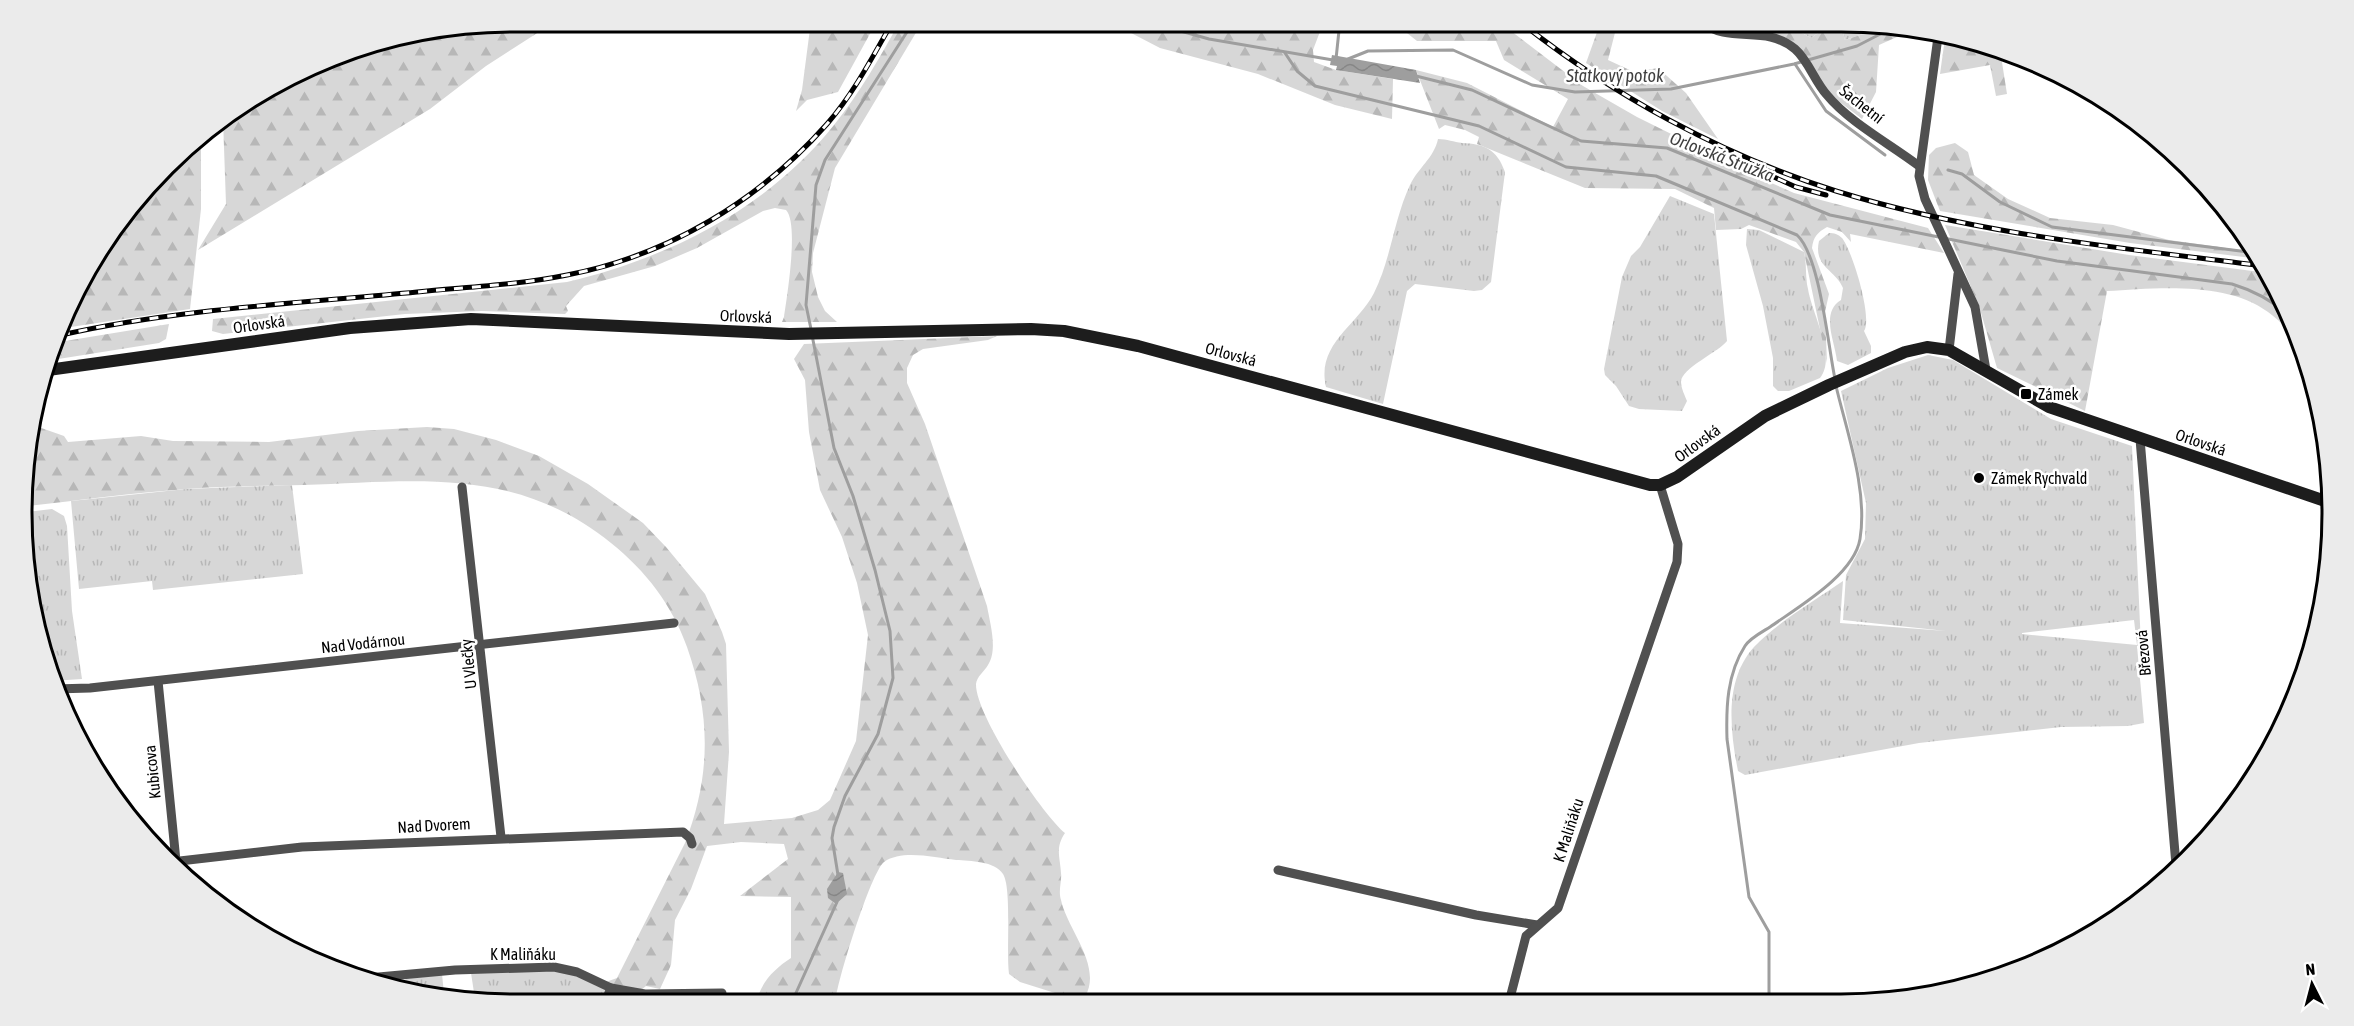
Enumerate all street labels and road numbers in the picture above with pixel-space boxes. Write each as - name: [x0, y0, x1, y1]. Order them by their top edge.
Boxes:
- street label: Šachetní: [1836, 81, 1888, 127]
- street label: Orlovská: [720, 306, 772, 326]
- street label: Orlovská: [232, 311, 286, 337]
- street label: Orlovská: [1203, 339, 1259, 369]
- street label: Orlovská: [1671, 420, 1723, 466]
- street label: Orlovská: [2173, 425, 2229, 459]
- street label: Březová: [2132, 629, 2154, 677]
- street label: Nad Vodárnou: [320, 630, 406, 656]
- street label: U Vlečky: [456, 638, 481, 690]
- street label: Kubicova: [140, 744, 164, 800]
- street label: K Maliňáku: [1549, 796, 1587, 864]
- street label: Nad Dvorem: [397, 814, 471, 836]
- street label: K Maliňáku: [490, 945, 556, 963]

